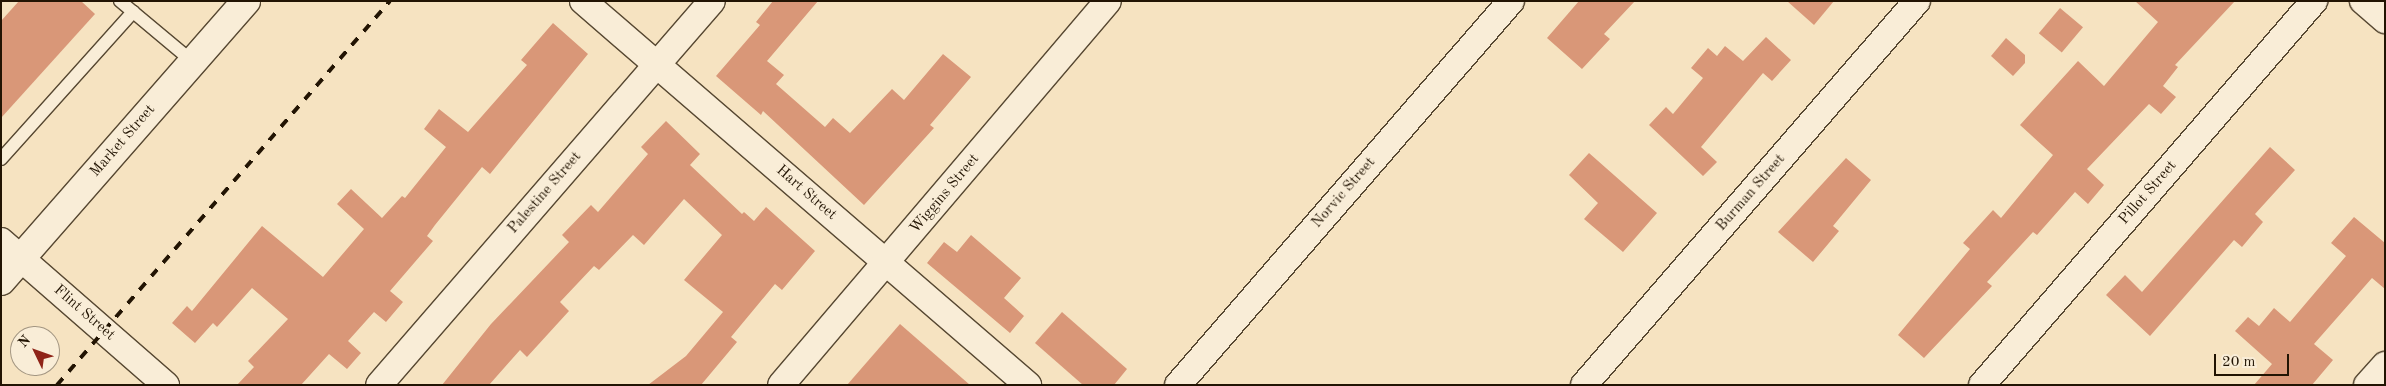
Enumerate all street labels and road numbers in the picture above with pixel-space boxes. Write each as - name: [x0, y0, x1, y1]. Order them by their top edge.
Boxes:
- street label: Market Street: [87, 101, 159, 181]
- street label: Palestine Street: [505, 148, 585, 238]
- street label: Wiggins Street: [907, 151, 983, 237]
- street label: Burman Street: [1713, 151, 1789, 235]
- street label: Norvic Street: [1308, 154, 1380, 232]
- street label: Pillot Street: [2115, 157, 2181, 229]
- street label: Hart Street: [772, 162, 840, 224]
- street label: Flint Street: [50, 281, 118, 345]

